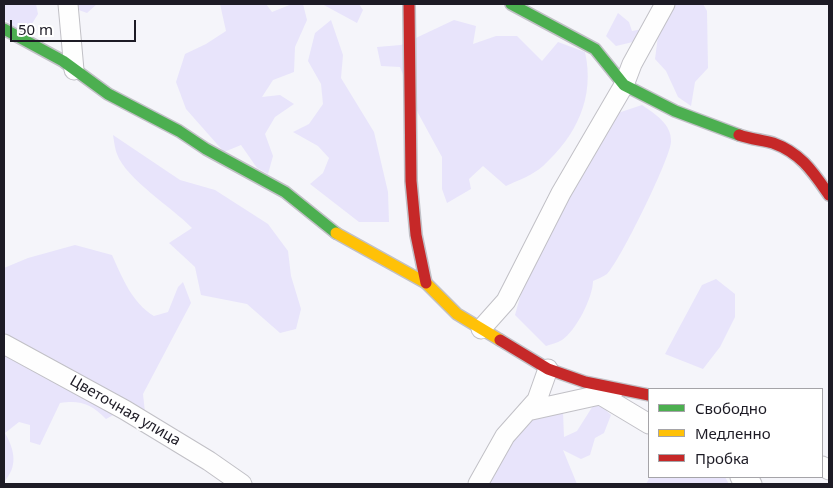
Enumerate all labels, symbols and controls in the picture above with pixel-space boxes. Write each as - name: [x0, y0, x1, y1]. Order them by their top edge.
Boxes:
- scale bar: [12, 10, 139, 42]
- text: 50 m: [18, 19, 53, 39]
- street label: Цветочная улица: [66, 372, 184, 450]
- legend: [648, 388, 823, 478]
- text: Свободно: [695, 398, 767, 418]
- text: Медленно: [695, 423, 771, 443]
- text: Пробка: [695, 448, 749, 468]

